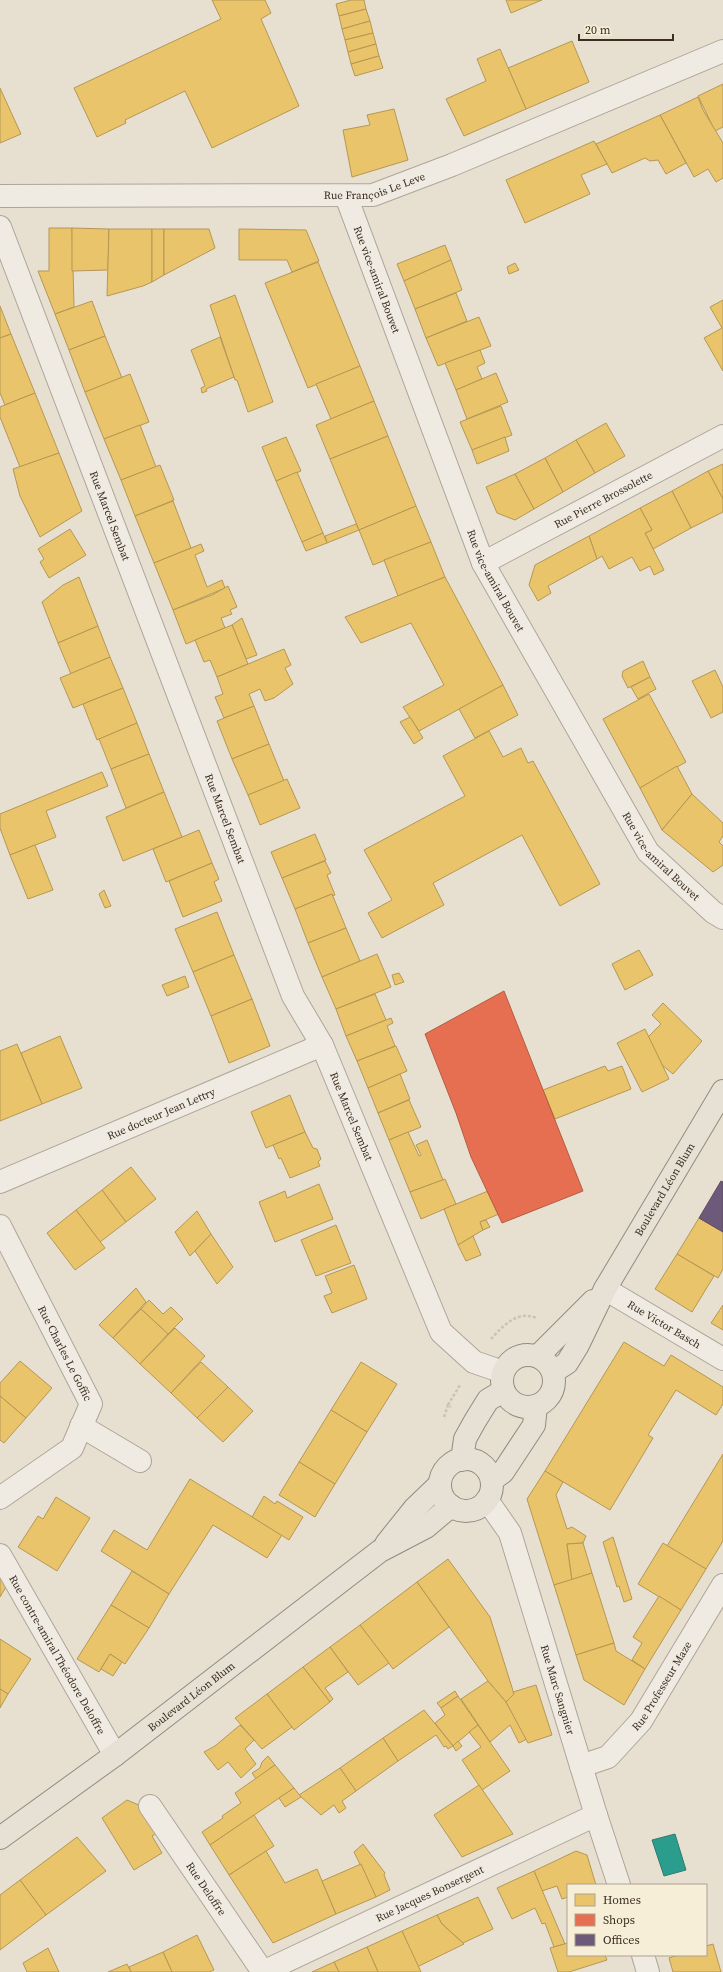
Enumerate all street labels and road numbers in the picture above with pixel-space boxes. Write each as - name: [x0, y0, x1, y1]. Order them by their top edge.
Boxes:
- street label: Rue François Le Leve: [324, 168, 428, 203]
- street label: Rue vice-amiral Bouvet: [350, 224, 404, 335]
- street label: Rue Pierre Brossolette: [551, 467, 655, 532]
- street label: Rue Marcel Sembat: [86, 469, 134, 563]
- street label: Rue vice-amiral Bouvet: [464, 527, 528, 635]
- street label: Rue Marcel Sembat: [201, 772, 249, 866]
- street label: Rue vice-amiral Bouvet: [619, 809, 703, 904]
- street label: Rue Marcel Sembat: [326, 1070, 377, 1163]
- street label: Rue docteur Jean Lettry: [105, 1084, 218, 1143]
- street label: Boulevard Léon Blum: [631, 1140, 698, 1239]
- street label: Rue Victor Basch: [625, 1297, 704, 1352]
- street label: Rue Charles Le Goffic: [34, 1303, 96, 1404]
- street label: Rue contre-amiral Théodore Deloffre: [6, 1572, 109, 1737]
- street label: Rue Professeur Maze: [628, 1638, 695, 1734]
- street label: Rue Marc Sangnier: [537, 1643, 579, 1737]
- street label: Boulevard Léon Blum: [145, 1658, 238, 1735]
- street label: Rue Deloffre: [183, 1859, 230, 1919]
- street label: Rue Jacques Bonsergent: [373, 1861, 486, 1925]

